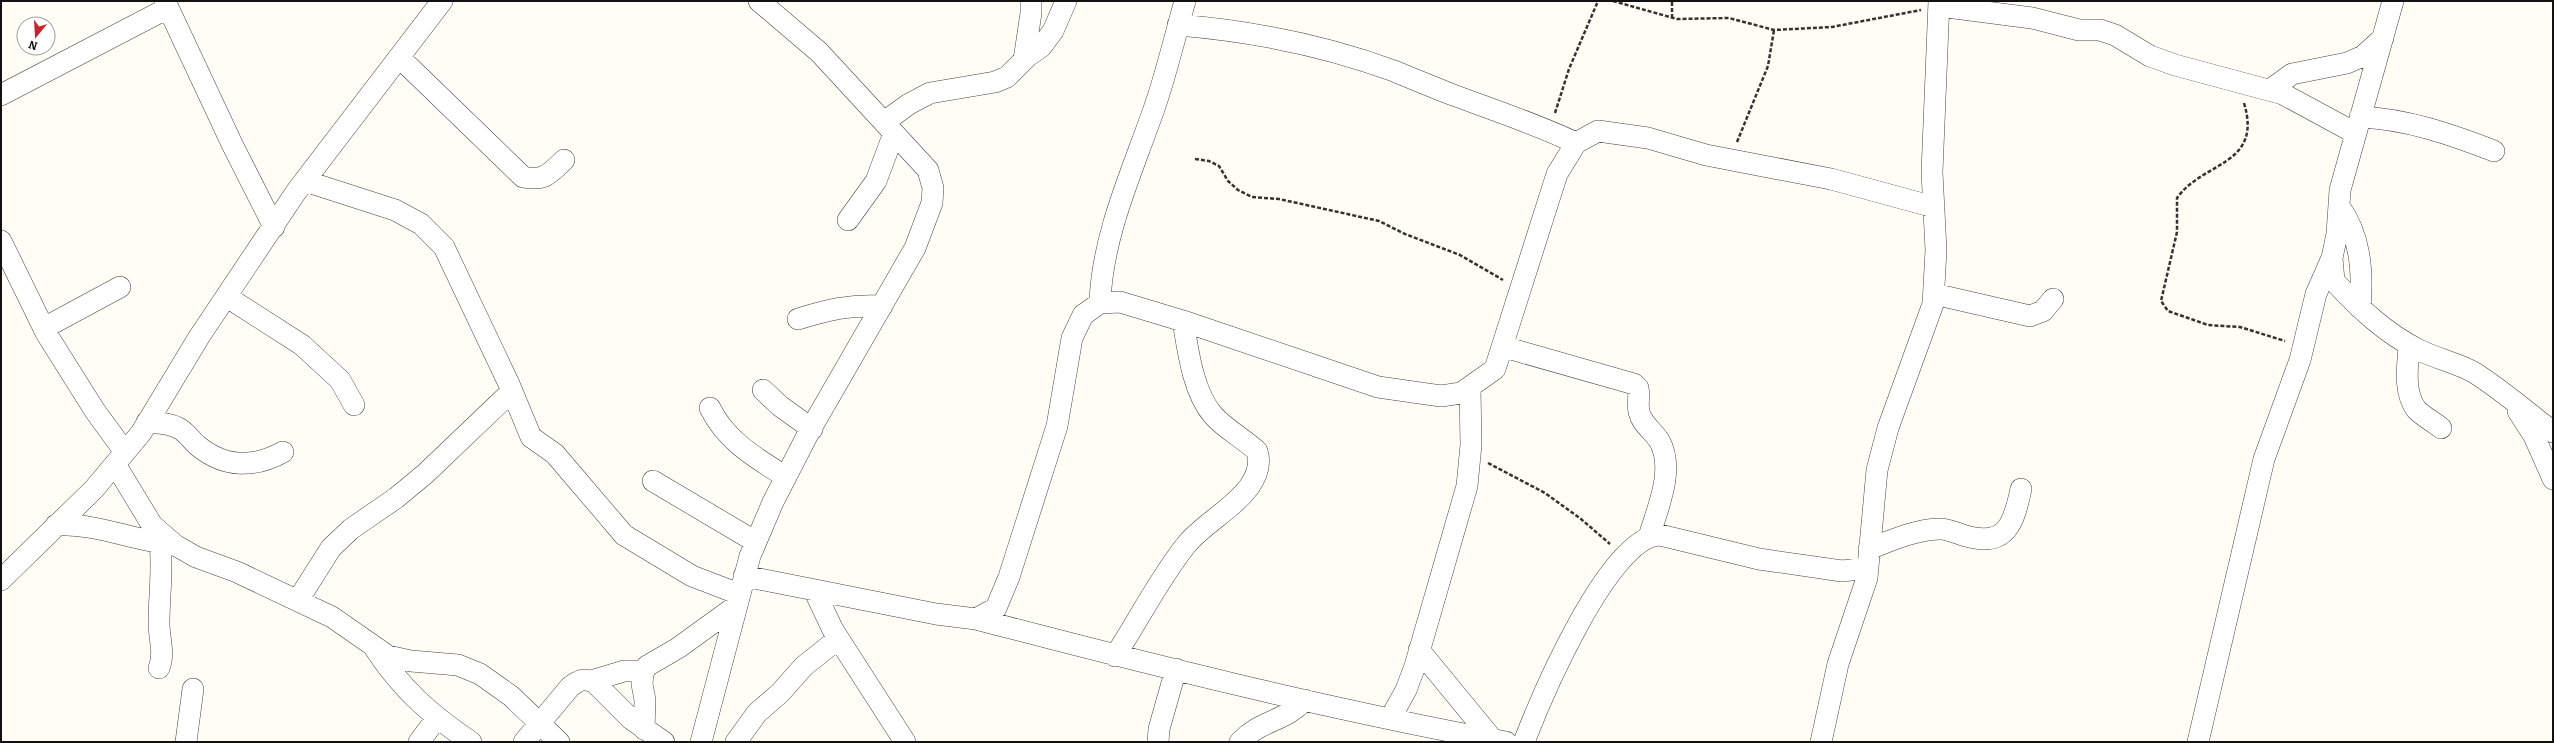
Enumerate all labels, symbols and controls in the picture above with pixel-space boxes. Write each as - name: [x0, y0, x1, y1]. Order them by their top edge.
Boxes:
- north arrow: [16, 16, 56, 56]
- text: N: [27, 37, 39, 53]

